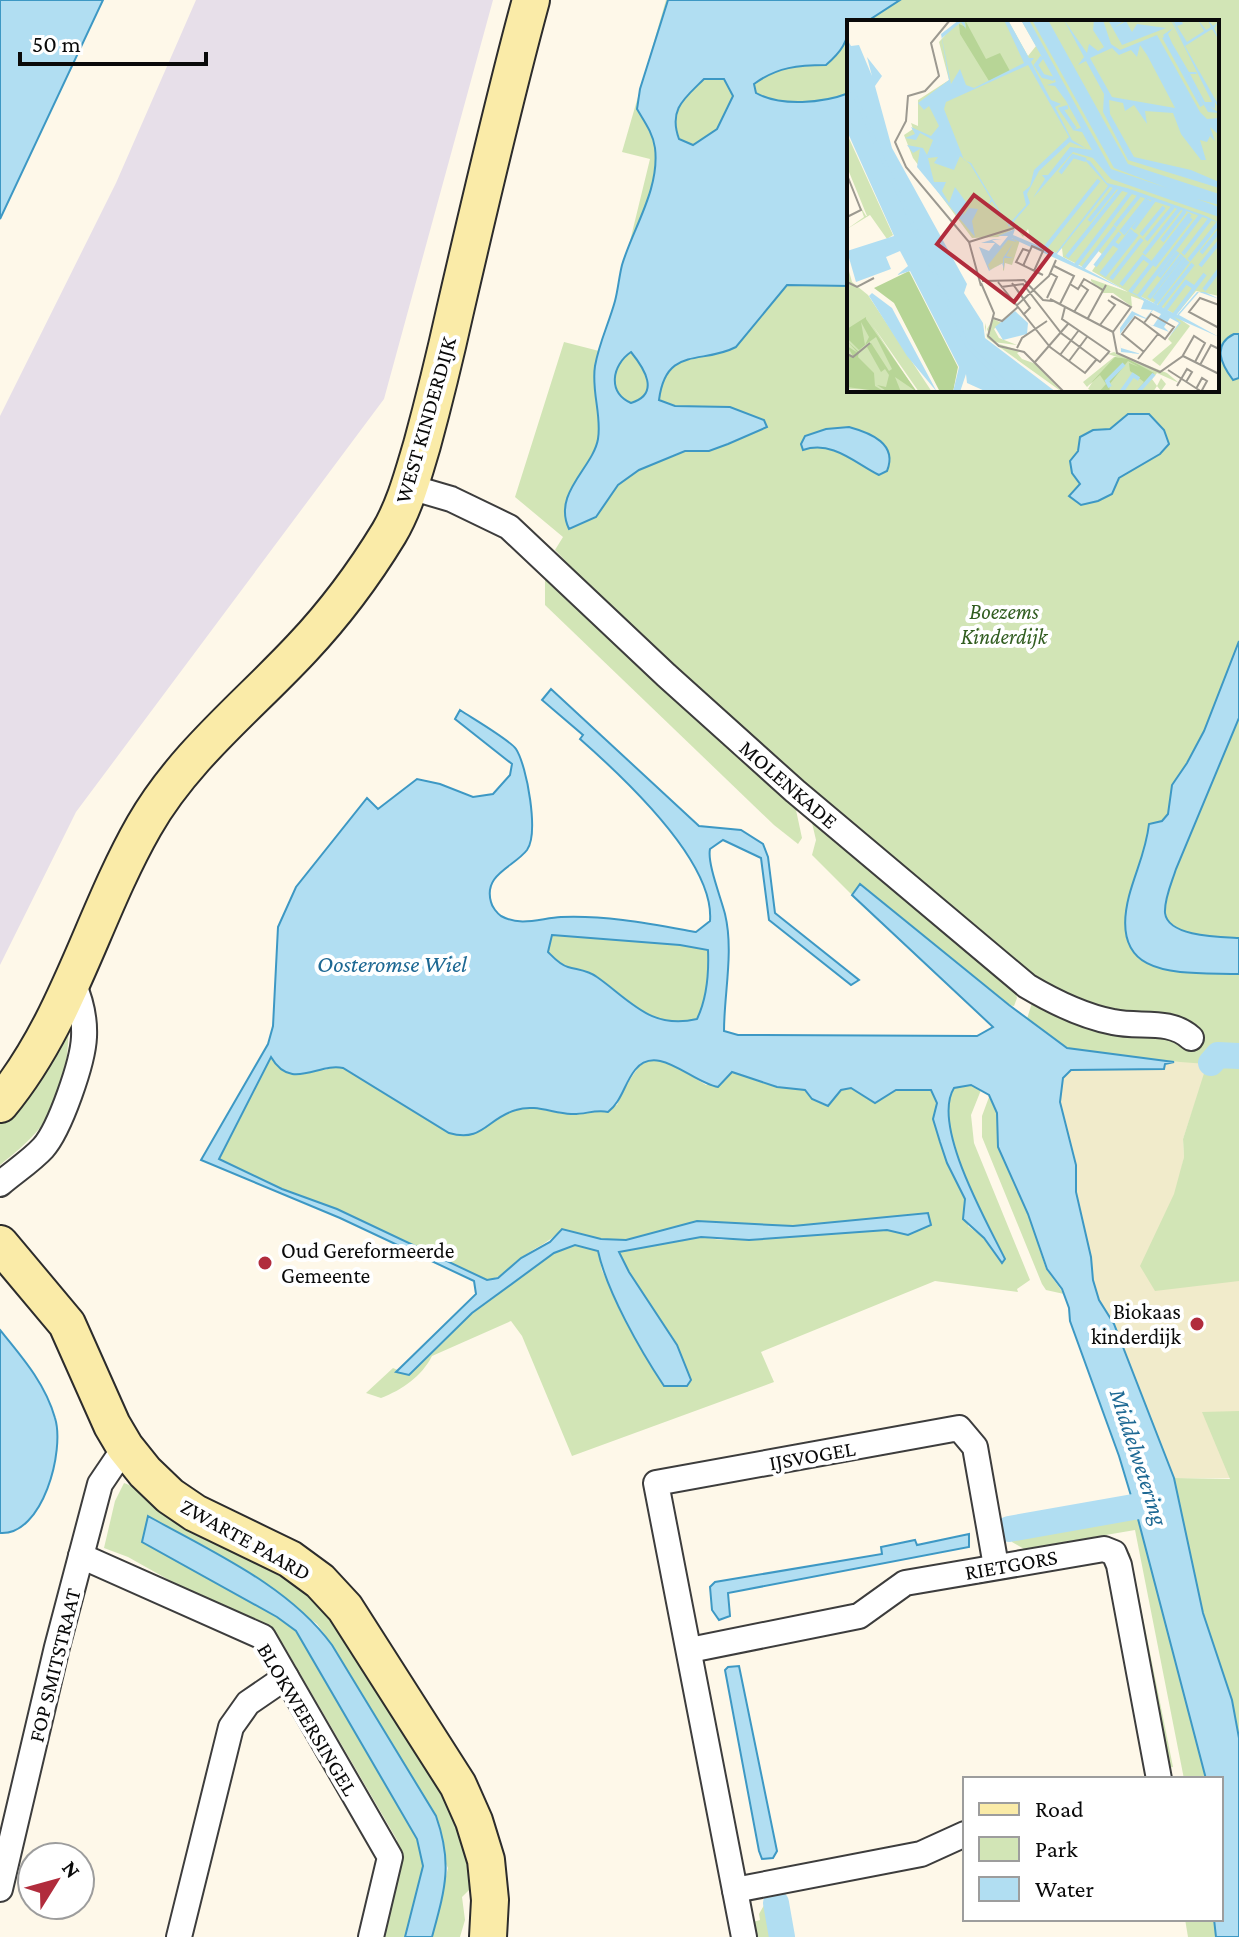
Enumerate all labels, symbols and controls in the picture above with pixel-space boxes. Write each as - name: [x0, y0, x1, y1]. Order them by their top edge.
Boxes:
- scale bar: [20, 16, 206, 66]
- inset map: [847, 20, 1219, 392]
- text: 50 m: [32, 30, 81, 57]
- street label: WEST KINDERDIJK: [390, 334, 461, 506]
- park label: Boezems Kinderdijk: [961, 599, 1049, 650]
- street label: MOLENKADE: [735, 735, 843, 834]
- water label: Oosteromse Wiel: [317, 950, 468, 977]
- place label: Oud Gereformeerde Gemeente: [281, 1238, 454, 1288]
- marker: Oud Gereformeerde Gemeente: [256, 1254, 274, 1272]
- place label: Biokaas kinderdijk: [1091, 1299, 1181, 1349]
- marker: Biokaas kinderdijk: [1188, 1315, 1206, 1333]
- water label: Middelwetering: [1104, 1384, 1175, 1530]
- street label: IJSVOGEL: [767, 1436, 857, 1475]
- street label: ZWARTE PAARD: [176, 1493, 315, 1586]
- street label: RIETGORS: [963, 1544, 1059, 1585]
- street label: FOP SMITSTRAAT: [23, 1586, 86, 1745]
- street label: BLOKWEERSINGEL: [252, 1638, 363, 1800]
- legend: [963, 1777, 1223, 1921]
- text: Road: [1035, 1795, 1084, 1822]
- text: Park: [1035, 1835, 1078, 1862]
- north arrow: [16, 1841, 96, 1921]
- text: N: [57, 1856, 86, 1883]
- text: Water: [1035, 1875, 1094, 1902]

